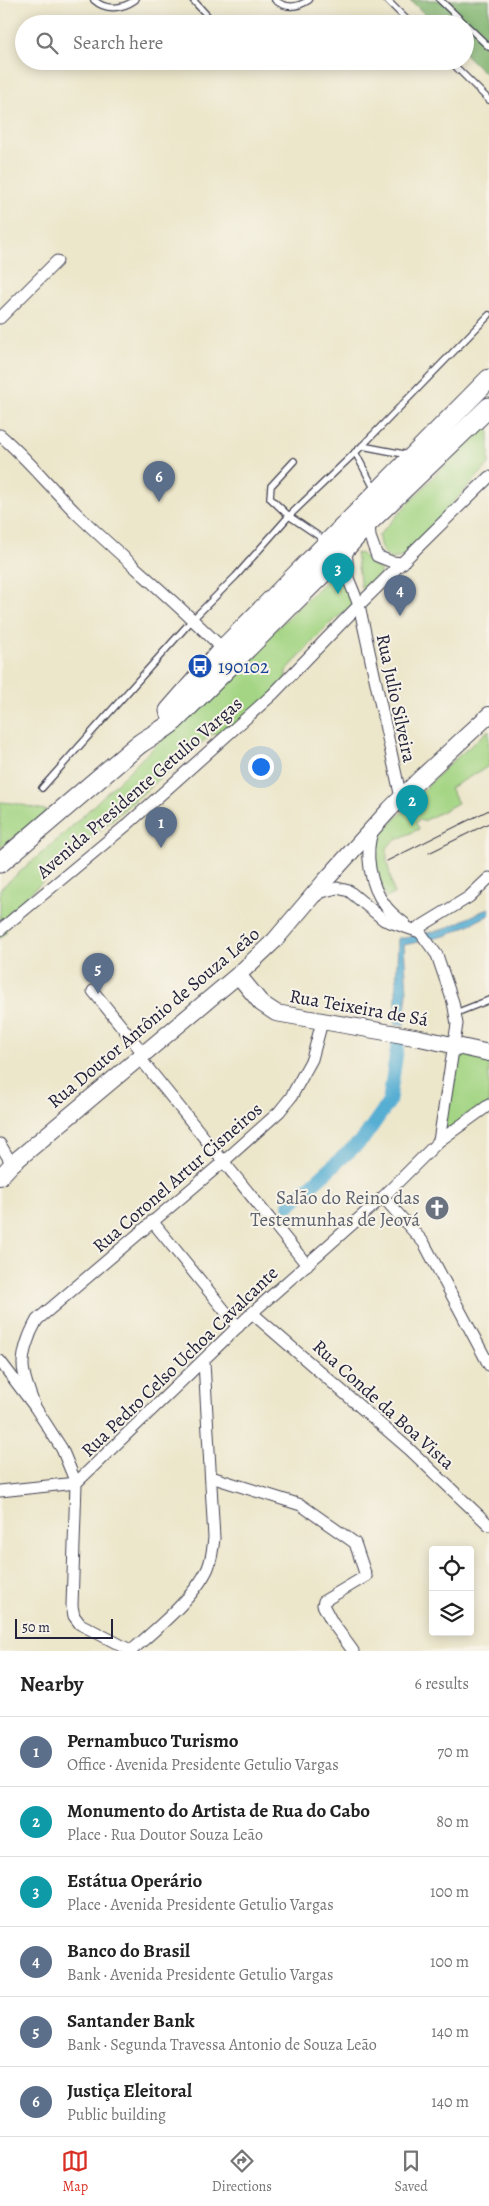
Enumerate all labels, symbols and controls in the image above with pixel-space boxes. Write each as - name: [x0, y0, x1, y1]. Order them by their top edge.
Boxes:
- search box: [15, 15, 474, 70]
- icon: search: [33, 29, 61, 57]
- text: Search here: [73, 30, 163, 56]
- pin: 6: [143, 461, 175, 502]
- pin: 3: [322, 553, 354, 594]
- pin: 4: [384, 575, 416, 616]
- street label: Rua Julio Silveira: [370, 631, 422, 765]
- bus stop icon: 190102: [187, 653, 213, 679]
- place label: 190102: [218, 654, 269, 680]
- street label: Avenida Presidente Getulio Vargas: [30, 691, 248, 885]
- your location: [248, 754, 274, 780]
- pin: 2: [396, 785, 428, 826]
- pin: 1: [145, 807, 177, 848]
- street label: Rua Doutor Antônio de Souza Leão: [42, 921, 265, 1114]
- pin: 5: [82, 953, 114, 994]
- street label: Rua Teixeira de Sá: [287, 983, 430, 1033]
- street label: Rua Coronel Artur Cisneiros: [87, 1097, 268, 1259]
- place label: Salão do Reino das Testemunhas de Jeová: [250, 1185, 420, 1233]
- church icon: Salão do Reino das Testemunhas de Jeová: [424, 1195, 450, 1221]
- street label: Rua Pedro Celso Uchoa Cavalcante: [75, 1260, 284, 1463]
- street label: Rua Conde da Boa Vista: [307, 1334, 460, 1476]
- map controls: [429, 1546, 474, 1636]
- button: locate: [429, 1546, 474, 1591]
- button: layers: [429, 1591, 474, 1636]
- scale bar: [15, 1616, 112, 1639]
- text: 50 m: [22, 1618, 50, 1637]
- text: Nearby: [20, 1670, 83, 1698]
- text: 6 results: [415, 1673, 469, 1695]
- text: Pernambuco Turismo: [67, 1728, 239, 1754]
- text: 1: [33, 1741, 39, 1763]
- text: 70 m: [437, 1741, 469, 1763]
- text: Office · Avenida Presidente Getulio Vargas: [67, 1754, 339, 1776]
- text: Monumento do Artista de Rua do Cabo: [67, 1798, 370, 1824]
- text: 2: [32, 1811, 40, 1833]
- text: 80 m: [436, 1811, 469, 1833]
- text: Place · Rua Doutor Souza Leão: [67, 1824, 263, 1846]
- text: Estátua Operário: [67, 1868, 202, 1894]
- text: 3: [33, 1881, 39, 1903]
- text: 100 m: [430, 1881, 469, 1903]
- text: Place · Avenida Presidente Getulio Vargas: [67, 1894, 334, 1916]
- text: Banco do Brasil: [67, 1938, 190, 1964]
- text: 4: [32, 1951, 40, 1973]
- text: 100 m: [430, 1951, 469, 1973]
- text: Bank · Avenida Presidente Getulio Vargas: [67, 1964, 333, 1986]
- text: Santander Bank: [67, 2008, 195, 2034]
- text: 5: [33, 2021, 39, 2043]
- text: 140 m: [431, 2021, 469, 2043]
- text: Bank · Segunda Travessa Antonio de Souza Leão: [67, 2034, 377, 2056]
- text: Justiça Eleitoral: [67, 2078, 192, 2104]
- text: 6: [32, 2091, 40, 2113]
- text: 140 m: [431, 2091, 469, 2113]
- text: Public building: [67, 2104, 166, 2126]
- tab: Map: [61, 2147, 89, 2196]
- tab: Directions: [212, 2147, 272, 2196]
- tab: Saved: [395, 2147, 428, 2196]

